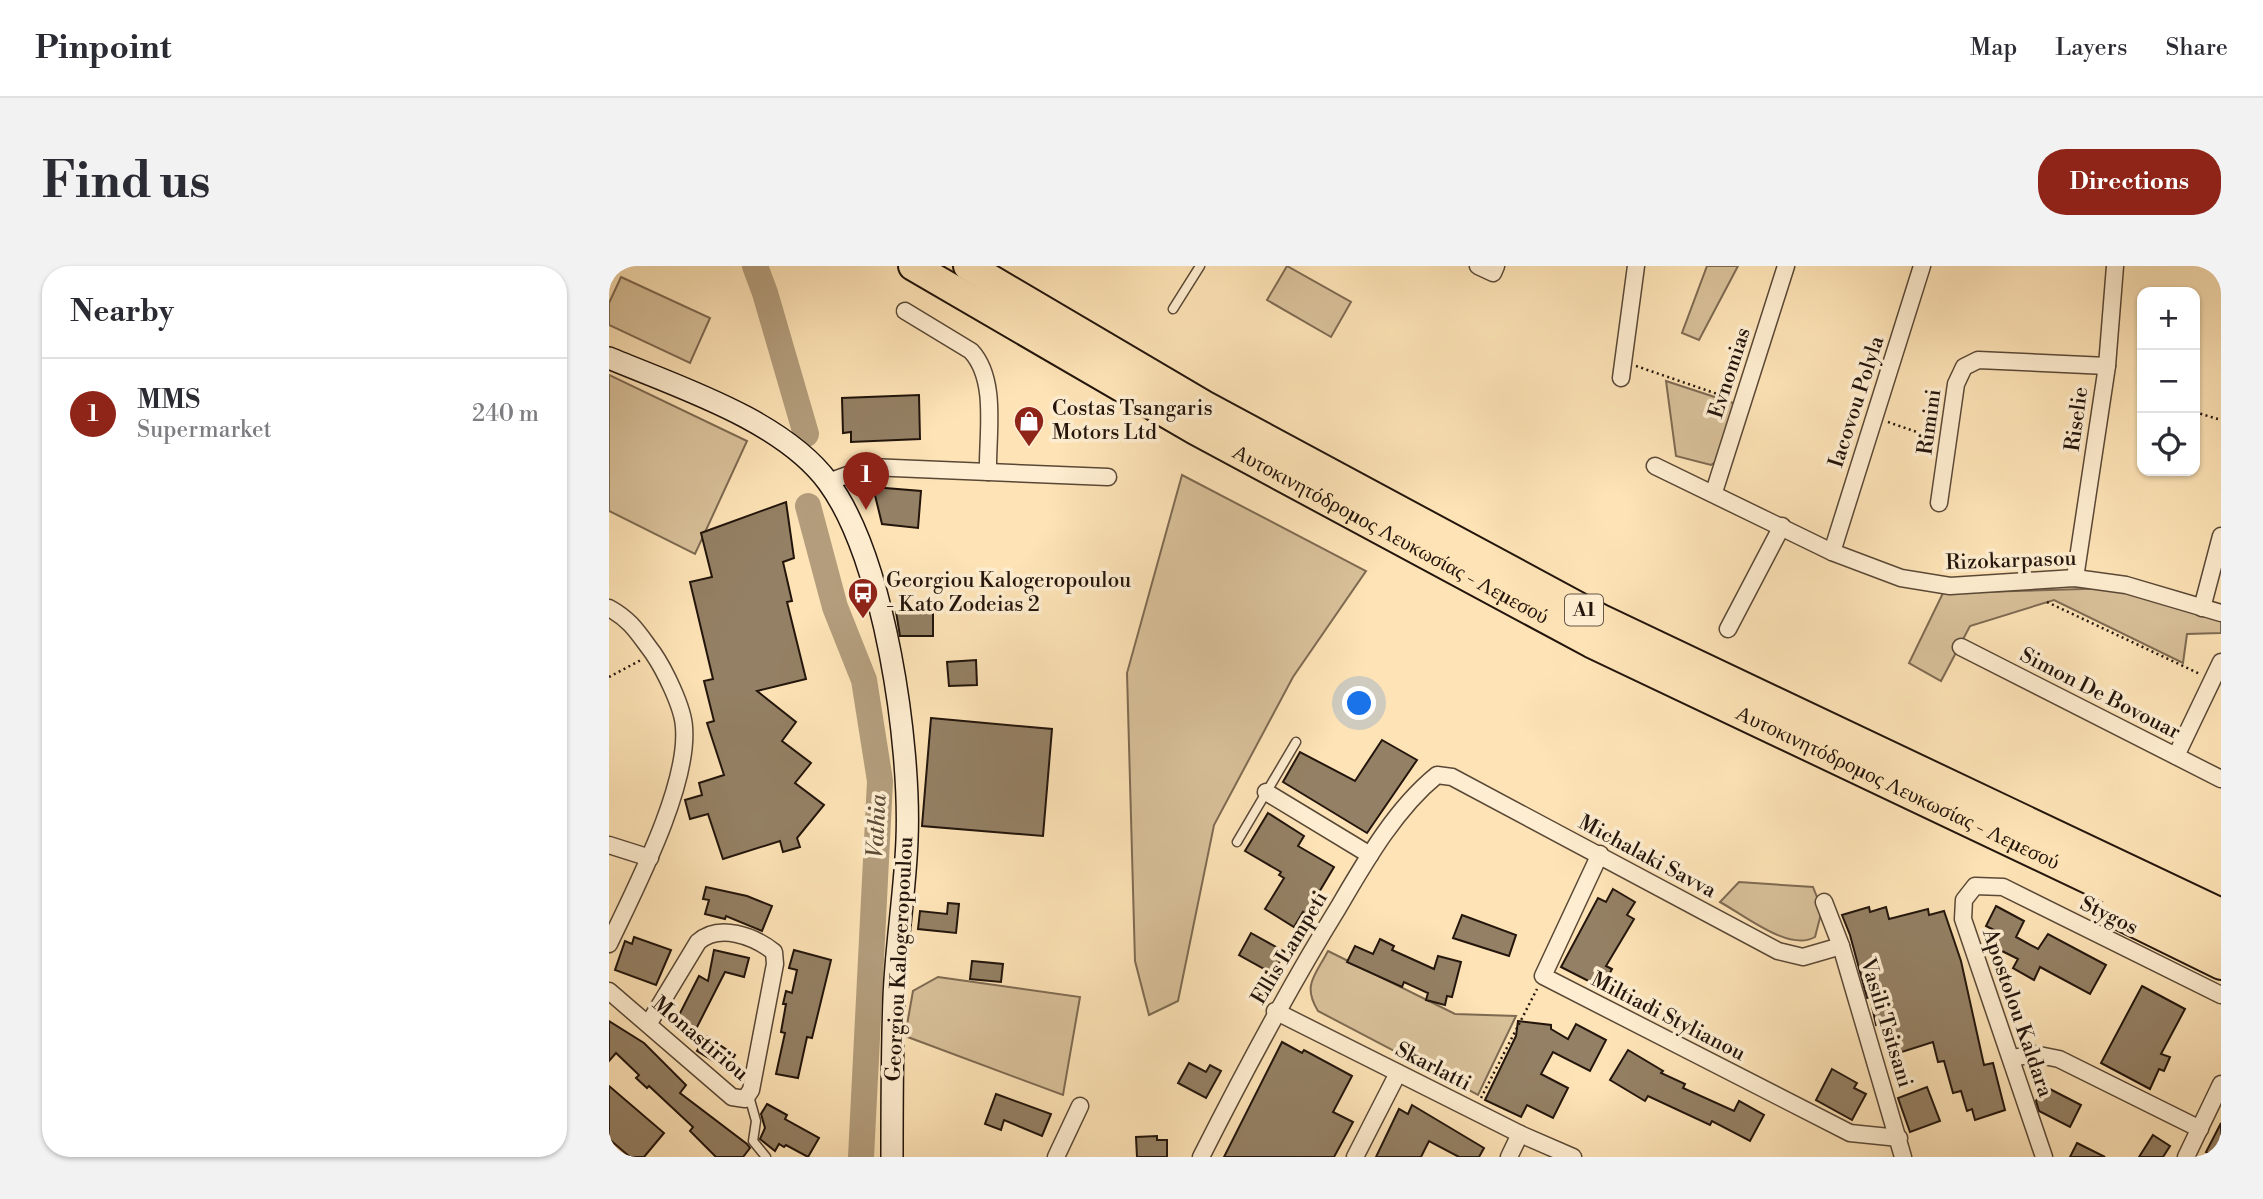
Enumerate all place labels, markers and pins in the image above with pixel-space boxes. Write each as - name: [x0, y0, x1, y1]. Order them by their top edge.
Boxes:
- place label: Costas Tsangaris Motors Ltd: [1052, 396, 1213, 446]
- shop icon: Costas Tsangaris Motors Ltd: [1012, 404, 1046, 448]
- pin: 1: [843, 452, 889, 510]
- place label: Georgiou Kalogeropoulou - Kato Zodeias 2: [886, 568, 1131, 618]
- bus stop icon: Georgiou Kalogeropoulou - Kato Zodeias 2: [846, 576, 880, 620]

